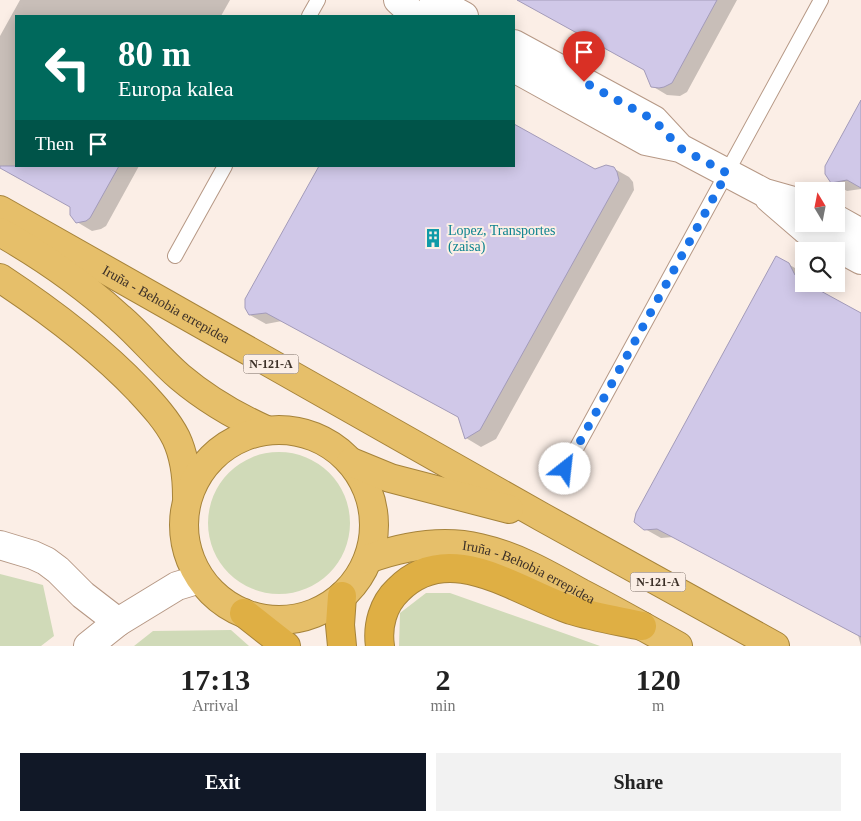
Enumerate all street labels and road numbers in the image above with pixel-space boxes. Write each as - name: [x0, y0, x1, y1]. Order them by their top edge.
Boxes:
- street label: Iruña - Behobia errepidea: [100, 262, 233, 346]
- road number: N-121-A: [244, 354, 298, 374]
- street label: Iruña - Behobia errepidea: [461, 537, 598, 607]
- road number: N-121-A: [630, 572, 686, 592]

